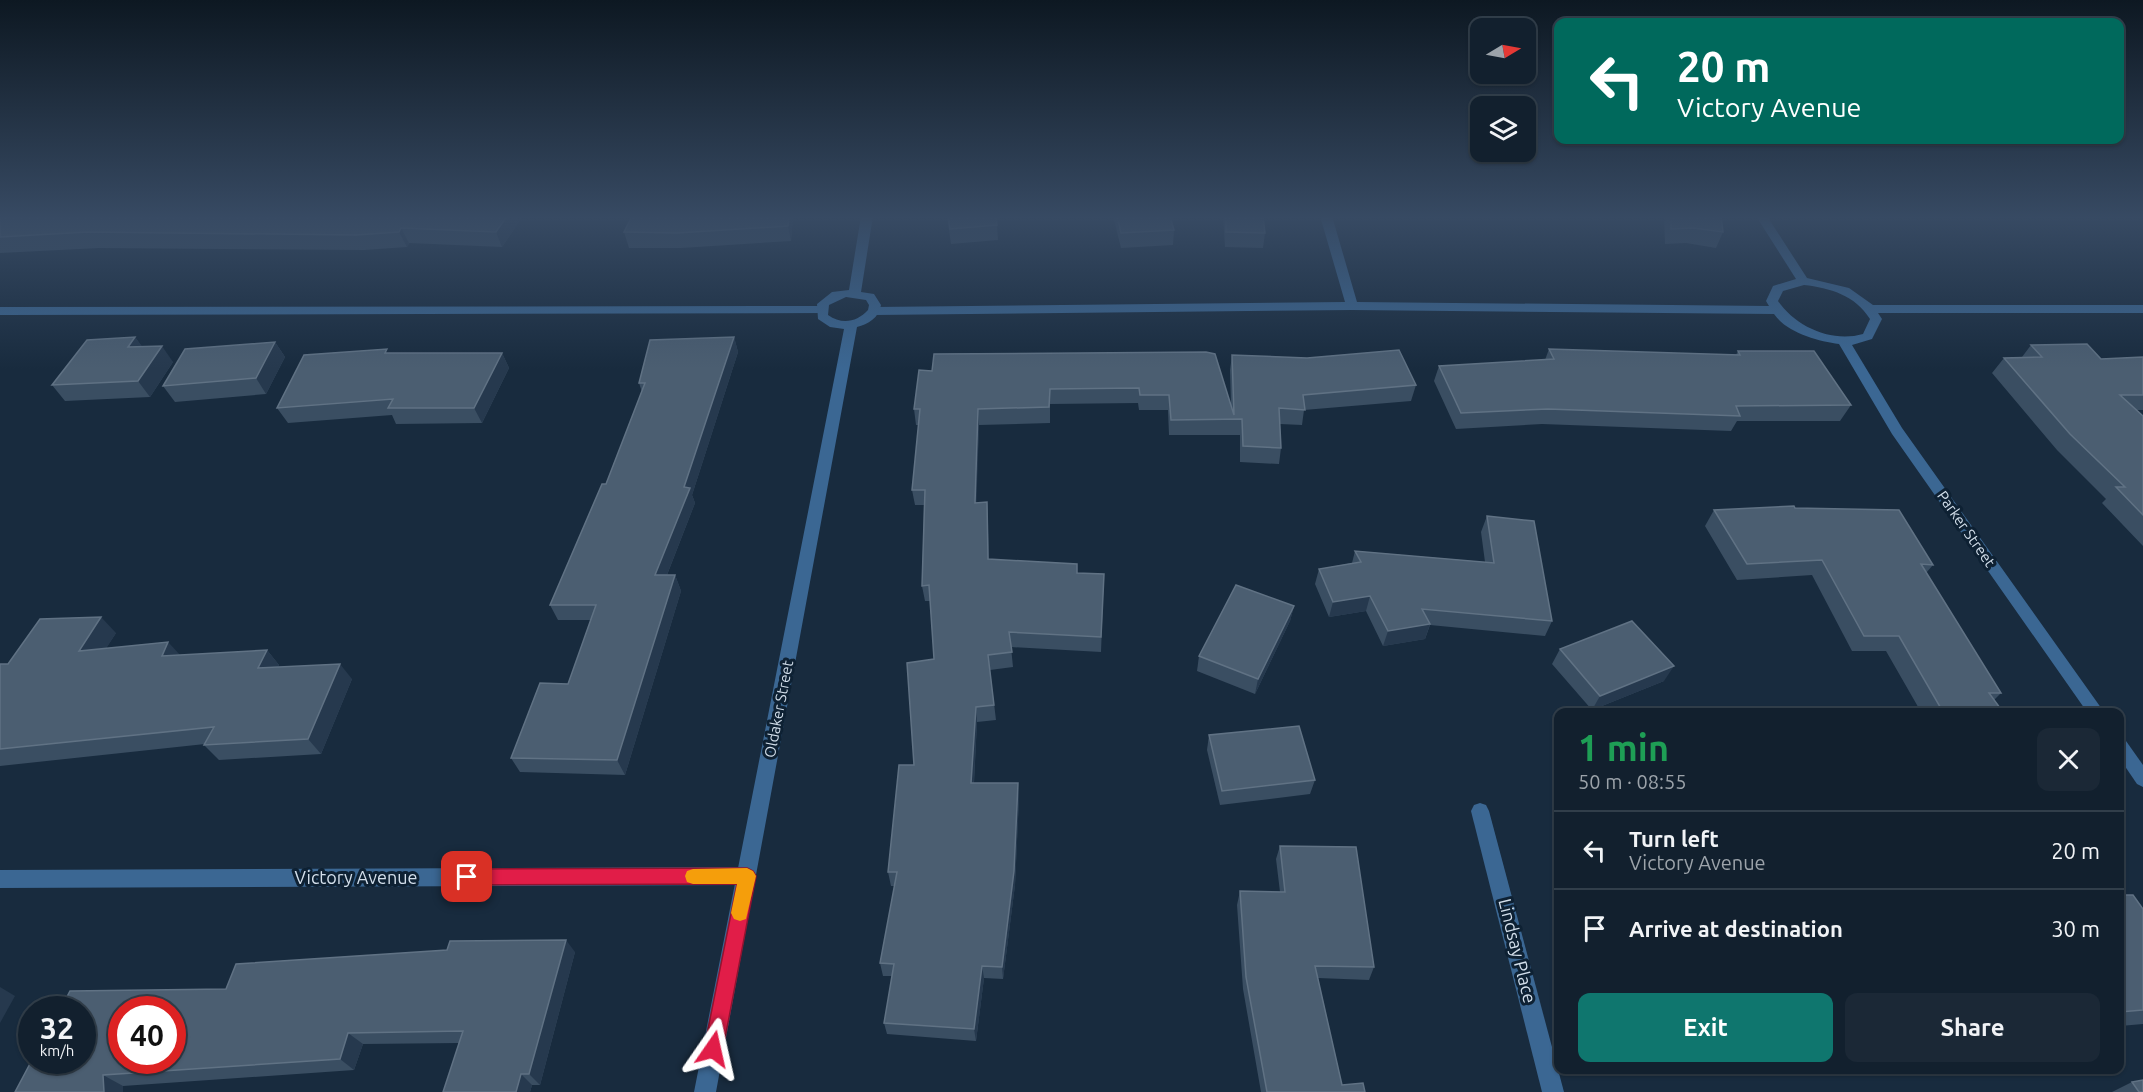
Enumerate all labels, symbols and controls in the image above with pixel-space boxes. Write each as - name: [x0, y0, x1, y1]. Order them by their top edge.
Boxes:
- north arrow: [1470, 18, 1536, 84]
- map controls: [1470, 18, 1536, 162]
- icon: left: [1578, 42, 1656, 120]
- text: 20 m: [1677, 43, 1771, 90]
- text: Victory Avenue: [1677, 92, 1861, 122]
- button: layers: [1470, 96, 1536, 162]
- street label: Parker Street: [1934, 487, 1999, 570]
- street label: Oldaker Street: [761, 659, 796, 759]
- text: 1 min: [1578, 727, 1669, 768]
- button: close: [2037, 728, 2100, 791]
- text: 50 m · 08:55: [1578, 770, 1687, 793]
- text: Turn left: [1629, 826, 1719, 851]
- icon: left: [1578, 834, 1611, 867]
- text: 20 m: [2051, 838, 2100, 863]
- pin: [441, 851, 492, 902]
- text: Victory Avenue: [1629, 851, 1766, 874]
- icon: arrive: [450, 860, 483, 893]
- street label: Victory Avenue: [295, 867, 417, 887]
- street label: Lindsay Place: [1495, 896, 1541, 1005]
- icon: arrive: [1578, 912, 1611, 945]
- text: Arrive at destination: [1629, 916, 1843, 941]
- text: 30 m: [2051, 916, 2100, 941]
- button: Exit: [1578, 993, 1833, 1062]
- button: Share: [1845, 993, 2100, 1062]
- speed limit sign: 40: [108, 996, 186, 1074]
- text: 32: [40, 1011, 74, 1045]
- position arrow: [681, 1017, 745, 1081]
- text: km/h: [40, 1042, 74, 1059]

